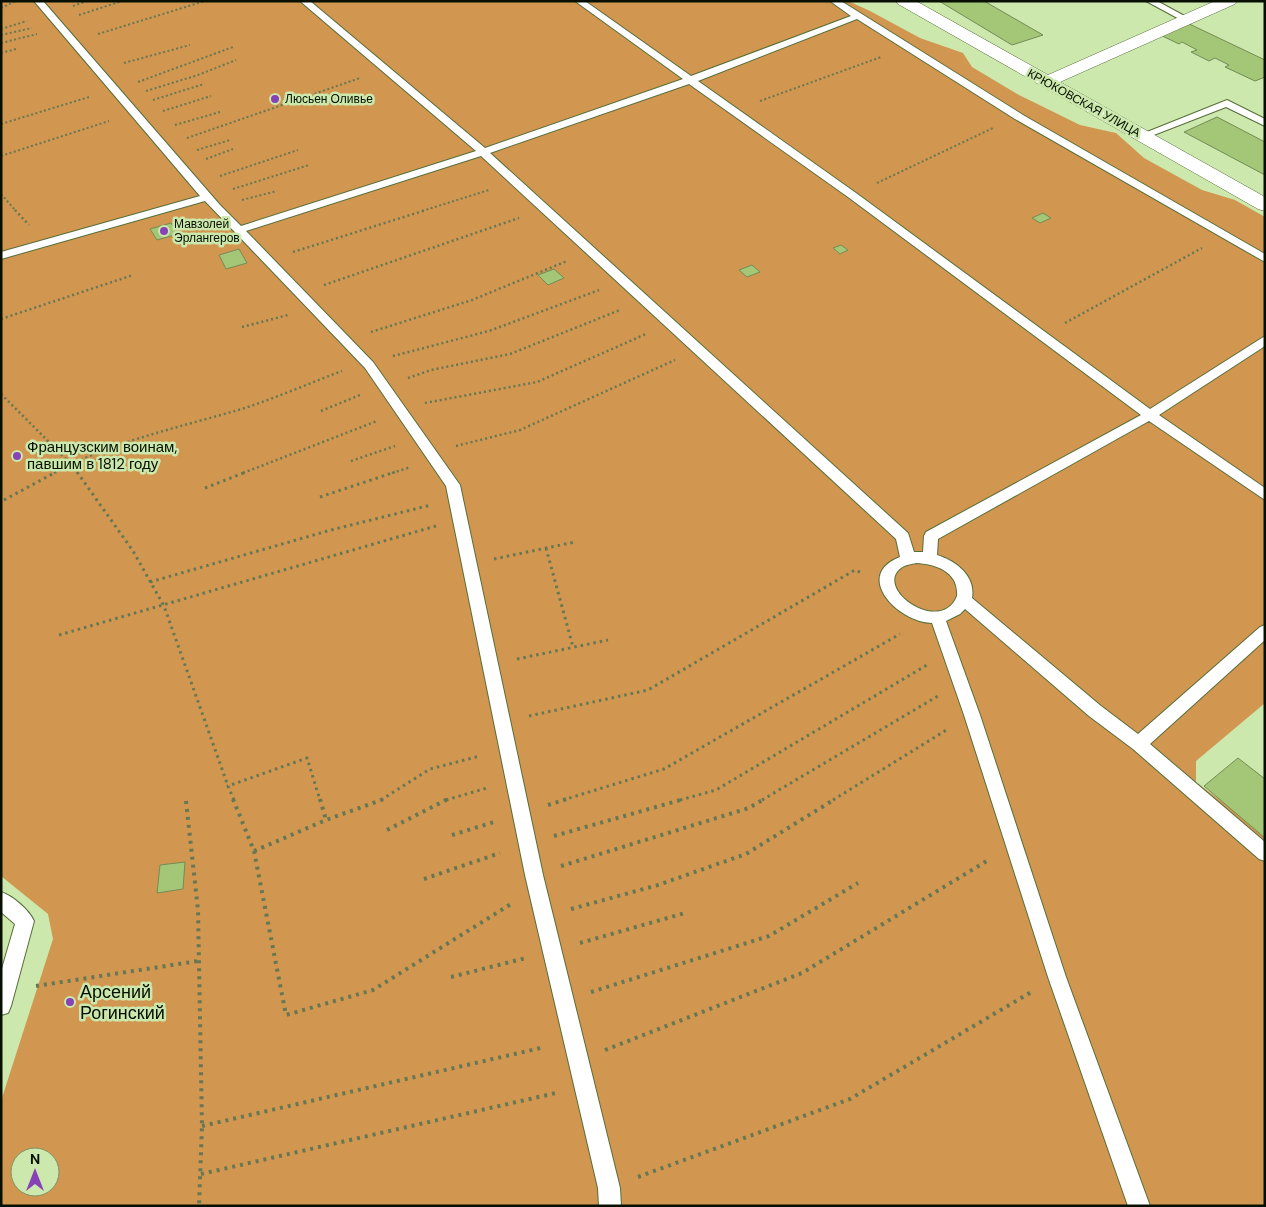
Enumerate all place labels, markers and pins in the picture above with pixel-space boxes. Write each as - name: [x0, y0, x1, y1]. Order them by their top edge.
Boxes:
- place label: Люсьен Оливье: [285, 91, 373, 107]
- marker: Люсьен Оливье: [269, 93, 281, 105]
- place label: Мавзолей Эрлангеров: [174, 216, 240, 246]
- marker: Мавзолей Эрлангеров: [158, 225, 170, 237]
- place label: Французским воинам, павшим в 1812 году: [27, 437, 177, 474]
- marker: Французским воинам, павшим в 1812 году: [11, 450, 23, 462]
- place label: Арсений Рогинский: [80, 980, 165, 1025]
- marker: Арсений Рогинский: [64, 996, 76, 1008]

